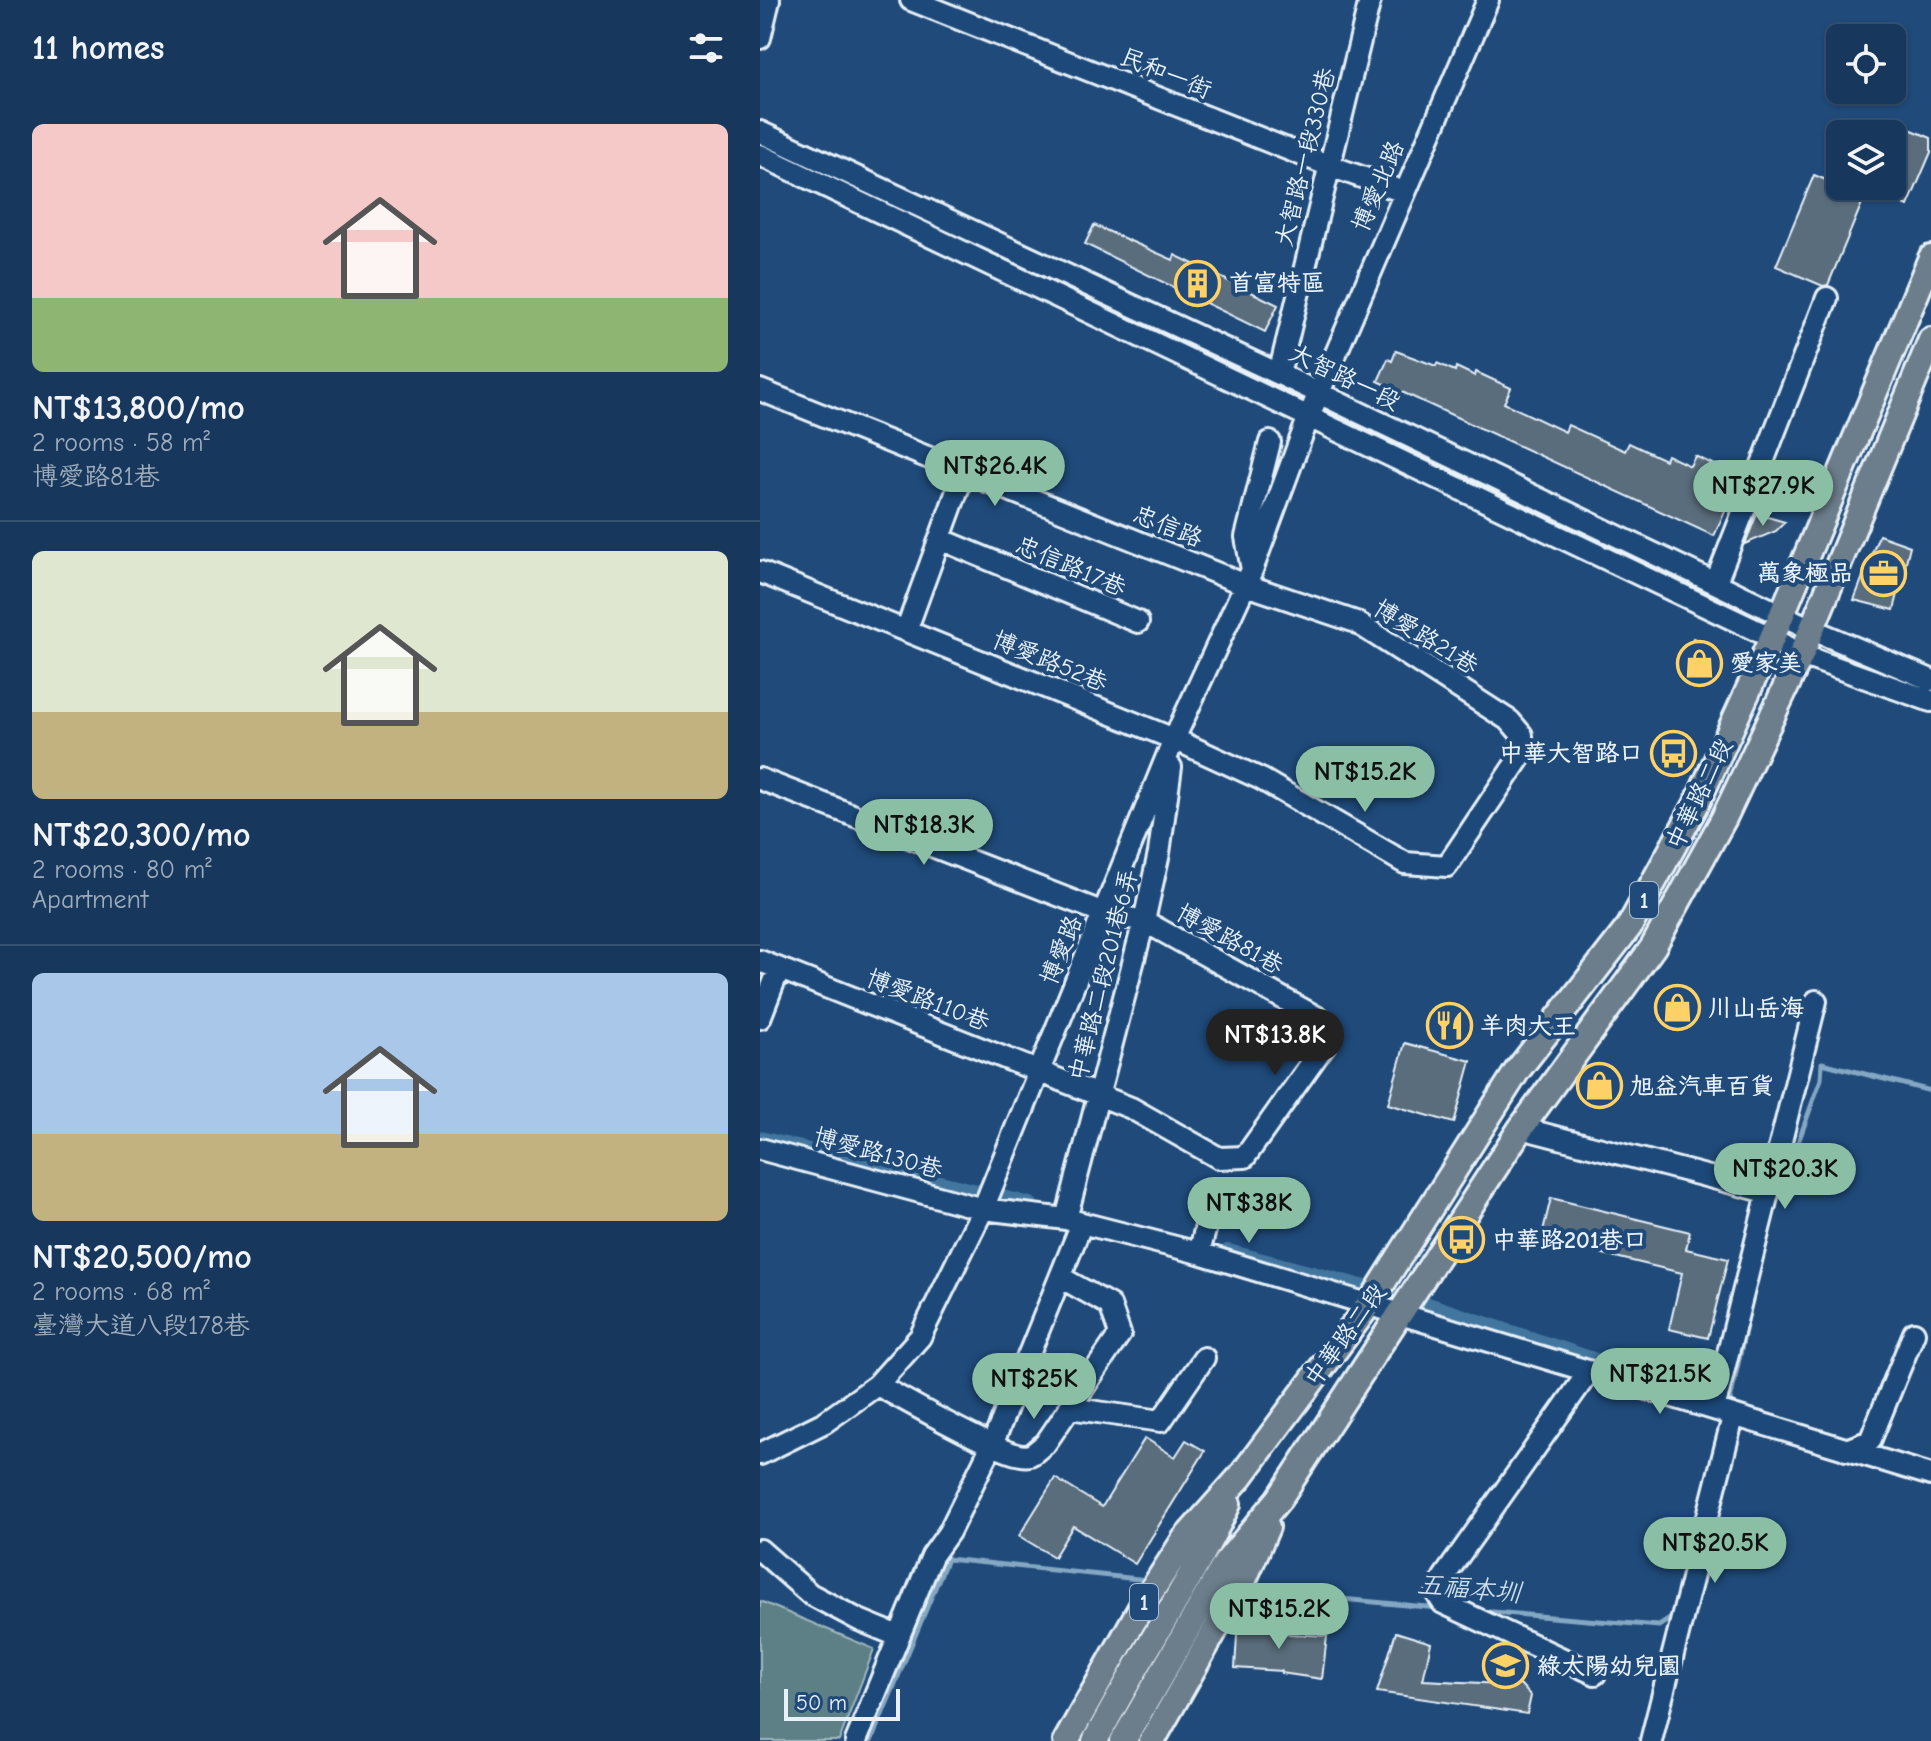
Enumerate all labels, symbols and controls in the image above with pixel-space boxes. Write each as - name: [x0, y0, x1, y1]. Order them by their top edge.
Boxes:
- map controls: [1826, 24, 1906, 200]
- button: locate: [1826, 24, 1906, 104]
- icon: filters: [684, 26, 728, 70]
- text: 11 homes: [32, 28, 165, 68]
- street label: 民和一街: [1116, 42, 1216, 104]
- street label: 大智路一段330巷: [1269, 65, 1341, 249]
- button: layers: [1826, 120, 1906, 200]
- street label: 博愛北路: [1346, 136, 1410, 236]
- icon: home: [308, 176, 452, 320]
- building icon: 首富特區: [1174, 259, 1222, 307]
- place label: 首富特區: [1229, 269, 1325, 297]
- street label: 大智路一段: [1285, 338, 1405, 416]
- text: NT$13,800/mo: [32, 388, 245, 428]
- text: 2 rooms · 58 m²: [32, 428, 210, 458]
- pin: NT$26.4K: [912, 440, 1078, 508]
- text: NT$26.4K: [943, 451, 1047, 481]
- pin: NT$27.9K: [1680, 460, 1846, 528]
- text: 博愛路81巷: [32, 462, 160, 492]
- text: NT$27.9K: [1711, 471, 1815, 501]
- street label: 忠信路: [1129, 500, 1207, 552]
- street label: 忠信路17巷: [1012, 530, 1130, 602]
- office icon: 萬象極品: [1860, 549, 1908, 597]
- place label: 萬象極品: [1757, 559, 1853, 587]
- street label: 博愛路21巷: [1369, 594, 1483, 680]
- icon: home: [308, 603, 452, 747]
- street label: 博愛路52巷: [988, 625, 1112, 697]
- shop icon: 愛家美: [1675, 639, 1723, 687]
- place label: 愛家美: [1730, 649, 1802, 677]
- bus stop icon: 中華大智路口: [1650, 729, 1698, 777]
- street label: 中華路二段: [1660, 734, 1738, 854]
- place label: 中華大智路口: [1499, 739, 1643, 767]
- pin: NT$15.2K: [1282, 746, 1448, 814]
- text: NT$15.2K: [1314, 757, 1416, 787]
- pin: NT$18.3K: [841, 799, 1007, 867]
- text: NT$18.3K: [873, 810, 975, 840]
- text: NT$20,300/mo: [32, 815, 251, 855]
- text: 2 rooms · 80 m²: [32, 855, 212, 885]
- street label: 中華路二段201巷6弄: [1063, 866, 1143, 1084]
- road number: 1: [1630, 882, 1658, 918]
- text: Apartment: [32, 885, 148, 915]
- street label: 博愛路81巷: [1172, 898, 1288, 980]
- street label: 博愛路: [1035, 911, 1087, 989]
- street label: 博愛路110巷: [862, 964, 994, 1036]
- shop icon: 川山岳海: [1653, 984, 1701, 1032]
- place label: 川山岳海: [1708, 994, 1804, 1022]
- restaurant icon: 羊肉大王: [1425, 1002, 1473, 1050]
- pin: NT$13.8K: [1192, 1009, 1358, 1077]
- place label: 羊肉大王: [1480, 1012, 1576, 1040]
- text: NT$13.8K: [1224, 1020, 1326, 1050]
- icon: home: [308, 1025, 452, 1169]
- shop icon: 旭益汽車百貨: [1575, 1062, 1623, 1110]
- place label: 旭益汽車百貨: [1630, 1072, 1774, 1100]
- street label: 博愛路130巷: [810, 1122, 946, 1184]
- pin: NT$20.3K: [1702, 1143, 1868, 1211]
- text: NT$20.3K: [1732, 1154, 1838, 1184]
- pin: NT$38K: [1184, 1177, 1314, 1245]
- text: NT$38K: [1206, 1188, 1293, 1218]
- bus stop icon: 中華路201巷口: [1437, 1216, 1485, 1264]
- place label: 中華路201巷口: [1492, 1226, 1647, 1254]
- text: NT$20,500/mo: [32, 1237, 252, 1277]
- text: 2 rooms · 68 m²: [32, 1277, 210, 1307]
- street label: 中華路二段: [1298, 1278, 1392, 1392]
- text: 臺灣大道八段178巷: [32, 1311, 250, 1341]
- pin: NT$21.5K: [1577, 1348, 1743, 1416]
- pin: NT$25K: [969, 1353, 1099, 1421]
- text: NT$21.5K: [1609, 1359, 1711, 1389]
- text: NT$25K: [990, 1364, 1078, 1394]
- pin: NT$20.5K: [1632, 1517, 1798, 1585]
- text: NT$20.5K: [1661, 1528, 1769, 1558]
- water label: 五福本圳: [1416, 1570, 1525, 1609]
- pin: NT$15.2K: [1196, 1583, 1362, 1651]
- road number: 1: [1130, 1584, 1158, 1620]
- text: NT$15.2K: [1228, 1594, 1330, 1624]
- school or university icon: 綠太陽幼兒園: [1482, 1642, 1530, 1690]
- place label: 綠太陽幼兒園: [1537, 1652, 1681, 1680]
- scale bar: [784, 1685, 900, 1721]
- text: 50 m: [796, 1690, 847, 1716]

